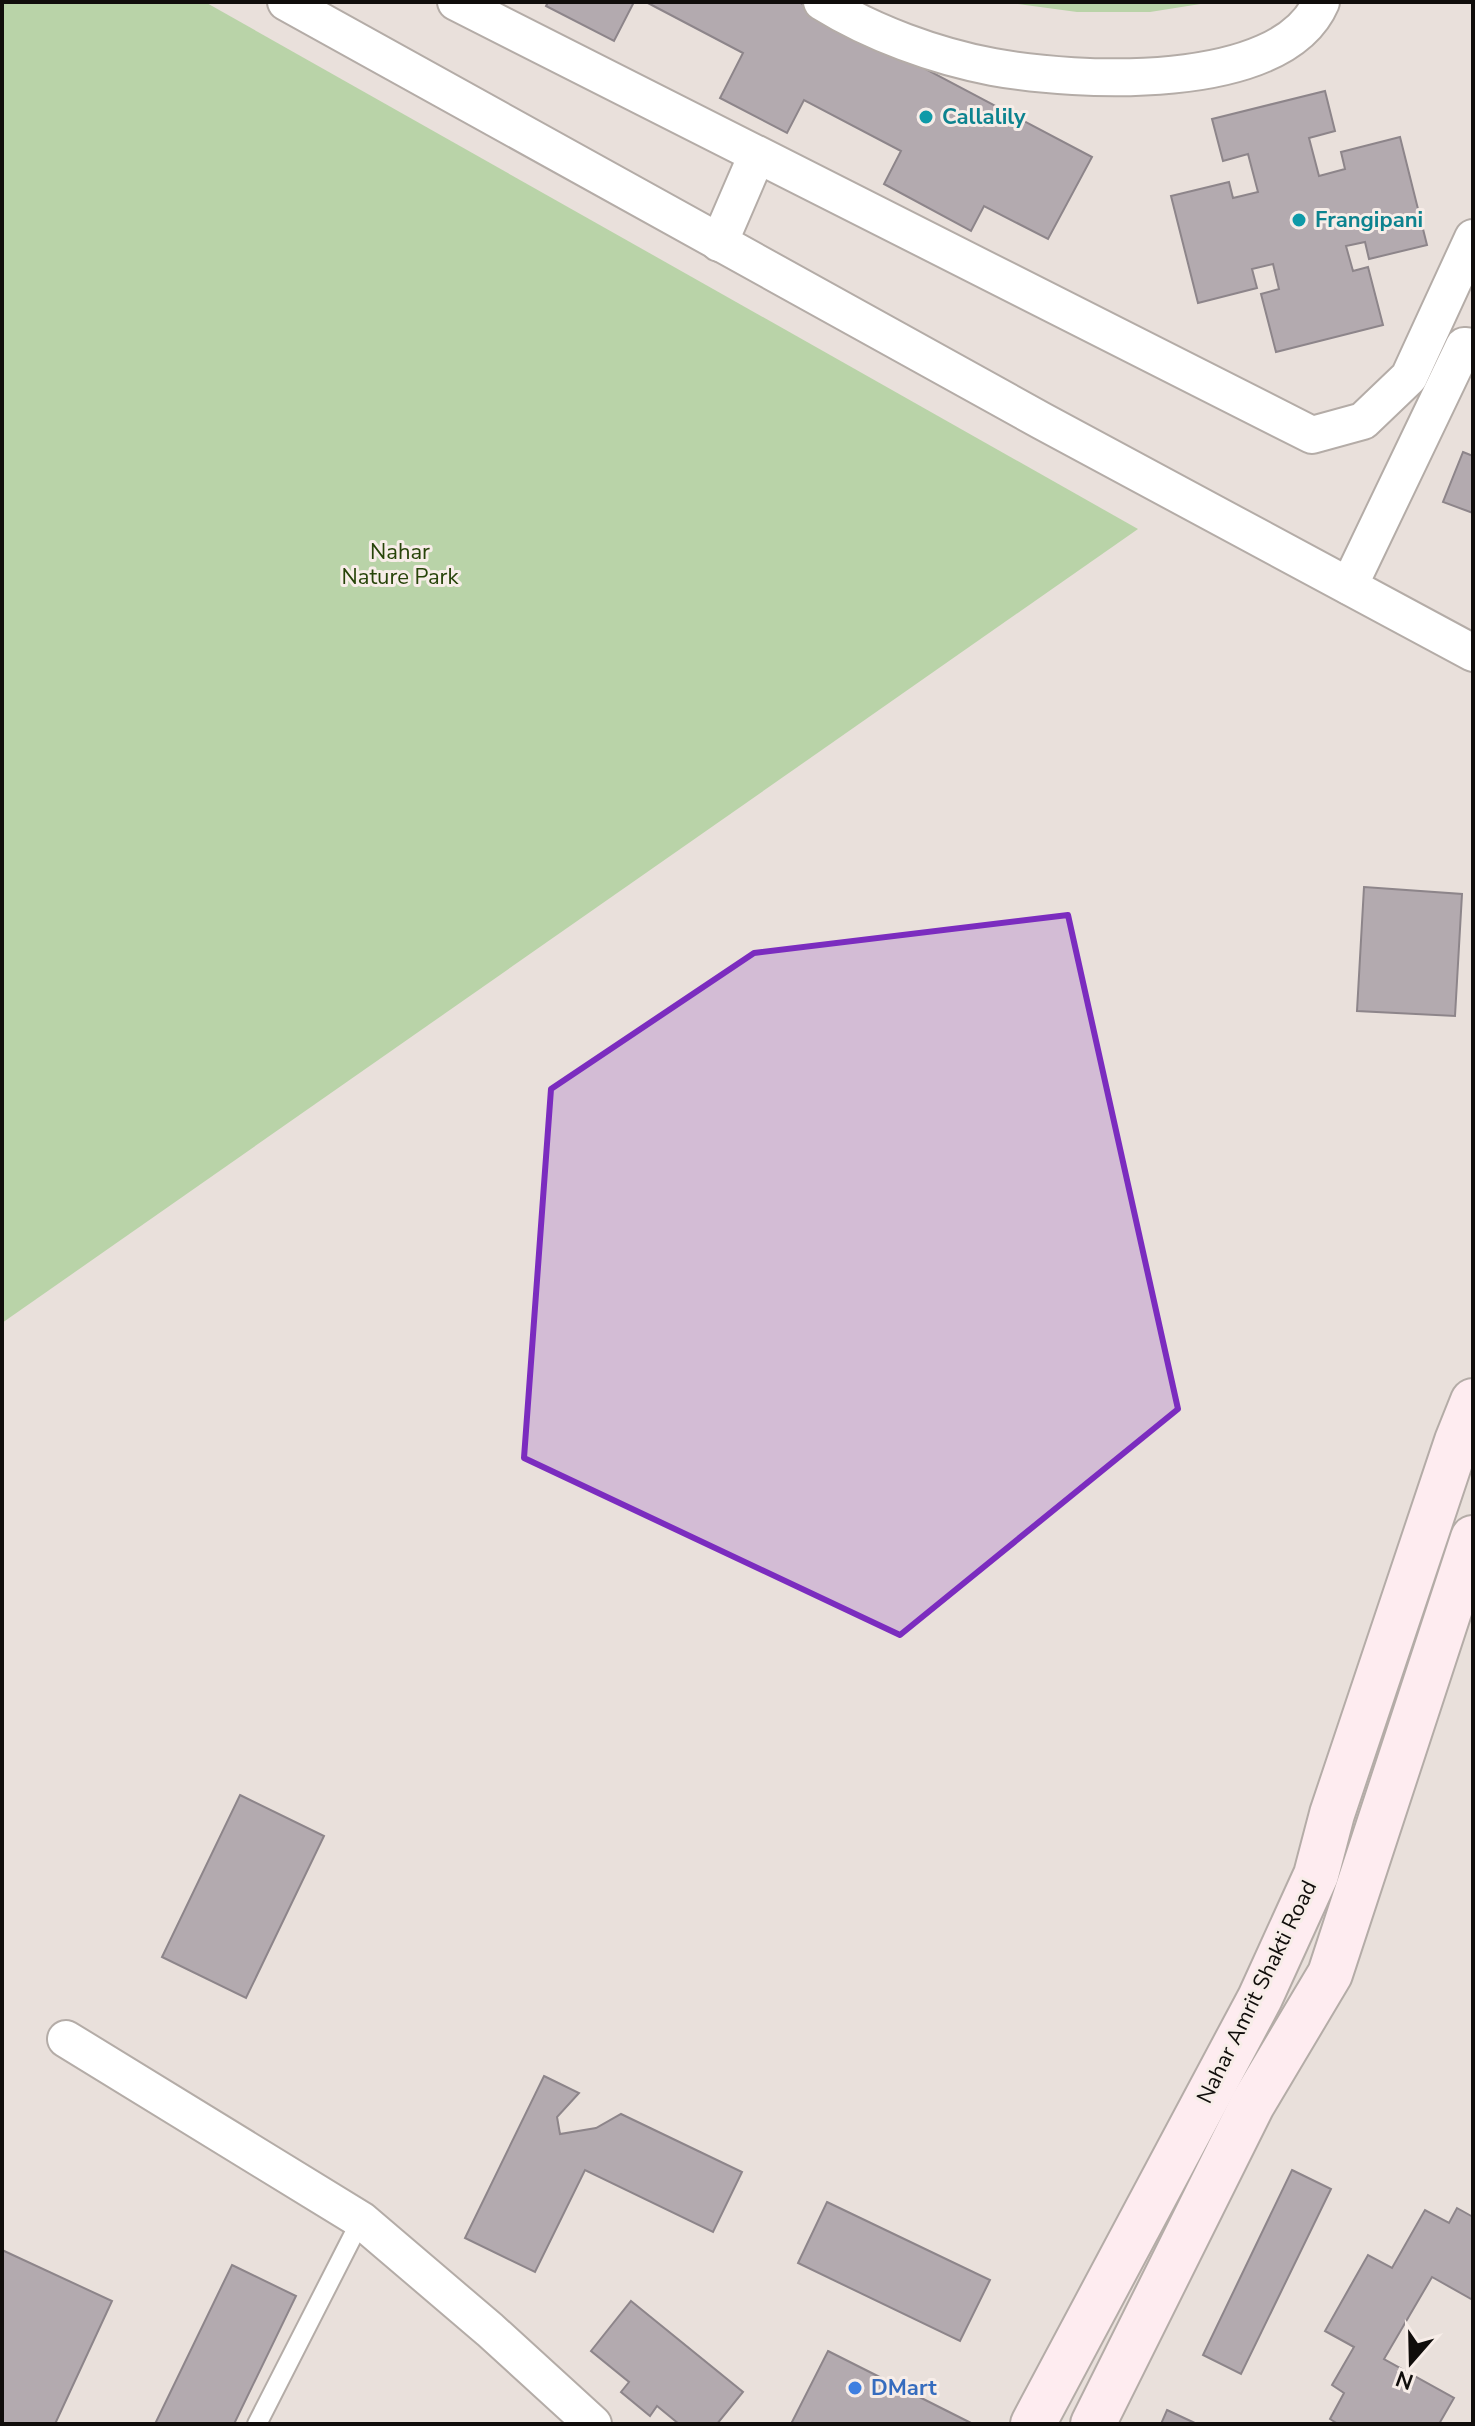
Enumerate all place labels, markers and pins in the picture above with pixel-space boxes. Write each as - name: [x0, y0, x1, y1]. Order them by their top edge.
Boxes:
- place label: Callalily: [942, 102, 1026, 132]
- marker: Callalily: [917, 108, 935, 126]
- place label: Frangipani: [1315, 205, 1423, 235]
- marker: Frangipani: [1290, 211, 1308, 229]
- place label: DMart: [871, 2373, 937, 2403]
- marker: DMart: [846, 2379, 864, 2397]

